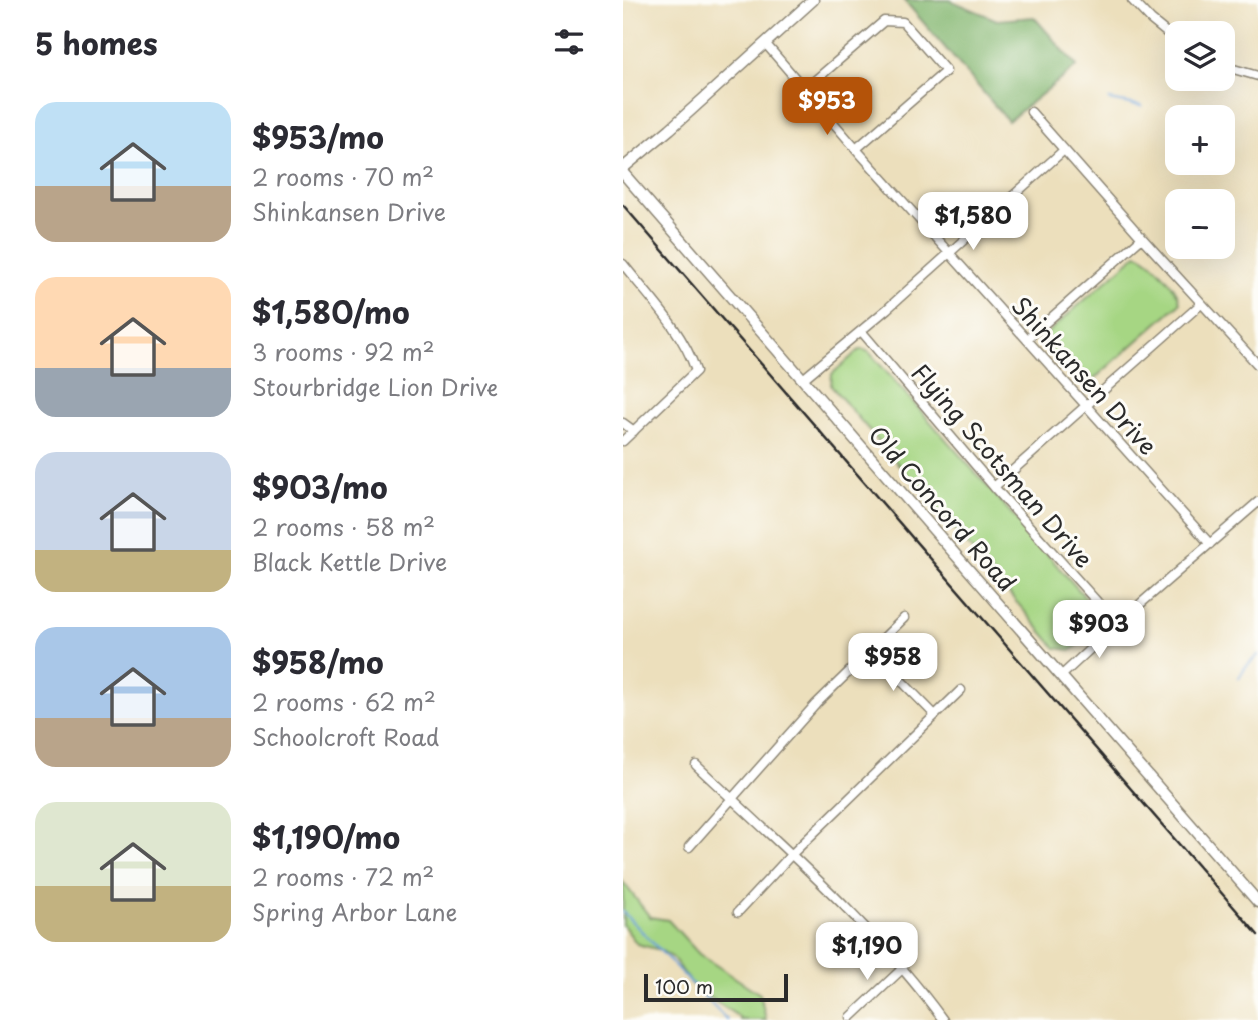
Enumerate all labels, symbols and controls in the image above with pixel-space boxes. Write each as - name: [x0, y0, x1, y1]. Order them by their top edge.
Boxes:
- text: 5 homes: [35, 20, 158, 65]
- map controls: [1165, 21, 1235, 259]
- button: layers: [1165, 21, 1235, 91]
- icon: filters: [550, 23, 588, 61]
- pin: $953: [786, 78, 868, 137]
- text: $953: [798, 82, 856, 117]
- button: +: [1165, 105, 1235, 175]
- text: $953/mo: [252, 114, 384, 159]
- icon: home: [91, 130, 175, 214]
- text: 2 rooms · 70 m²: [252, 159, 434, 194]
- button: −: [1165, 189, 1235, 259]
- pin: $1,580: [916, 192, 1030, 252]
- text: Shinkansen Drive: [252, 194, 446, 229]
- text: $1,580: [934, 197, 1012, 232]
- street label: Shinkansen Drive: [1004, 288, 1166, 462]
- text: $1,580/mo: [252, 289, 410, 334]
- icon: home: [91, 305, 175, 389]
- text: 3 rooms · 92 m²: [252, 334, 435, 369]
- street label: Flying Scotsman Drive: [904, 355, 1102, 575]
- text: Stourbridge Lion Drive: [252, 369, 498, 404]
- street label: Old Concord Road: [861, 417, 1025, 599]
- text: $903/mo: [252, 464, 388, 509]
- icon: home: [91, 480, 175, 564]
- text: 2 rooms · 58 m²: [252, 509, 435, 544]
- text: Black Kettle Drive: [252, 544, 447, 579]
- pin: $903: [1058, 600, 1140, 660]
- text: $903: [1069, 605, 1129, 640]
- pin: $958: [852, 634, 934, 693]
- text: $958: [864, 638, 922, 673]
- text: $958/mo: [252, 639, 384, 684]
- icon: home: [91, 655, 175, 739]
- text: 2 rooms · 62 m²: [252, 684, 436, 719]
- text: Schoolcroft Road: [252, 719, 440, 754]
- text: $1,190/mo: [252, 814, 400, 859]
- icon: home: [91, 830, 175, 914]
- text: 2 rooms · 72 m²: [252, 859, 434, 894]
- text: Spring Arbor Lane: [252, 894, 457, 929]
- pin: $1,190: [810, 922, 924, 982]
- text: $1,190: [832, 927, 902, 962]
- scale bar: [644, 971, 787, 1003]
- text: 100 m: [655, 972, 713, 1000]

